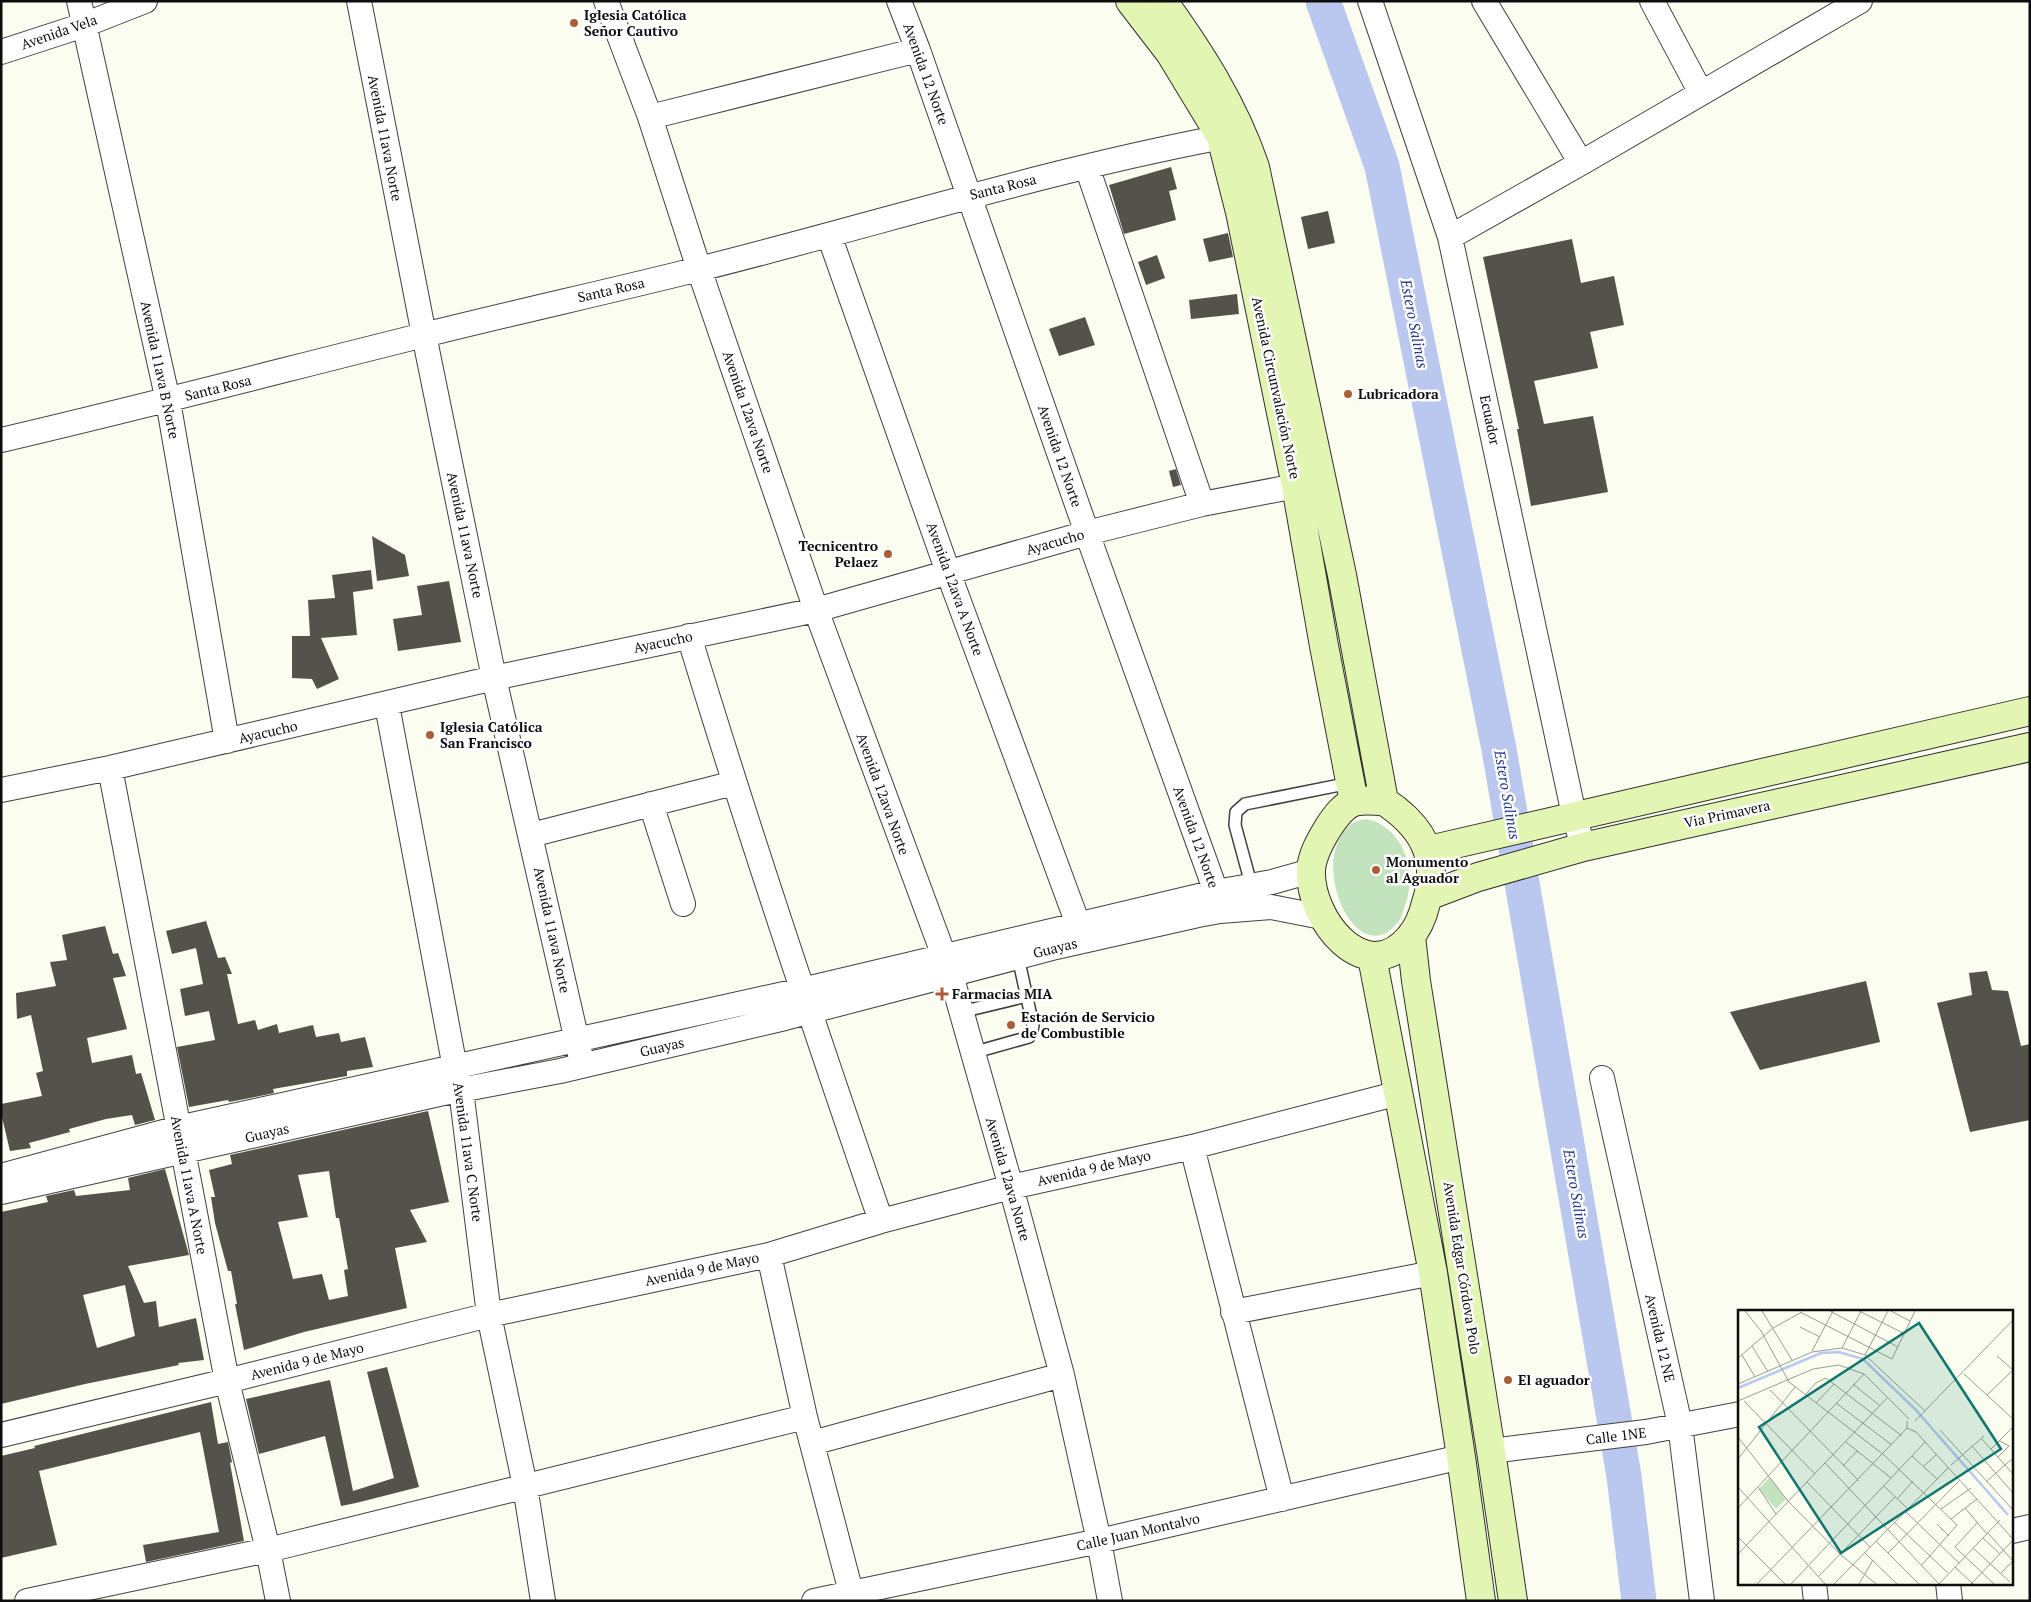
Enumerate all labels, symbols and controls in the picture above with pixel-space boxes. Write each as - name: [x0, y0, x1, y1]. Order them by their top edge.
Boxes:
- place label: Iglesia Católica Señor Cautivo: [584, 5, 687, 40]
- street label: Avenida Vela: [18, 10, 99, 53]
- marker: Iglesia Católica Señor Cautivo: [568, 17, 580, 29]
- street label: Avenida 12 Norte: [899, 20, 954, 127]
- street label: Avenida 11ava Norte: [364, 73, 407, 203]
- street label: Santa Rosa: [968, 169, 1038, 204]
- street label: Santa Rosa: [576, 273, 646, 306]
- water label: Estero Salinas: [1396, 276, 1433, 370]
- street label: Avenida Circunvalación Norte: [1248, 295, 1305, 481]
- street label: Avenida 11ava B Norte: [137, 299, 184, 441]
- street label: Avenida 12ava Norte: [719, 348, 778, 476]
- street label: Santa Rosa: [183, 370, 253, 405]
- place label: Lubricadora: [1358, 384, 1439, 403]
- marker: Lubricadora: [1342, 388, 1354, 400]
- street label: Ecuador: [1476, 393, 1505, 447]
- street label: Avenida 12 Norte: [1034, 402, 1087, 510]
- street label: Avenida 11ava Norte: [443, 470, 488, 600]
- street label: Avenida 12ava A Norte: [922, 519, 988, 658]
- street label: Ayacucho: [1024, 524, 1086, 559]
- place label: Tecnicentro Pelaez: [798, 536, 878, 571]
- marker: Tecnicentro Pelaez: [882, 548, 894, 560]
- street label: Ayacucho: [632, 626, 694, 657]
- street label: Ayacucho: [237, 715, 299, 747]
- place label: Iglesia Católica San Francisco: [440, 717, 543, 752]
- marker: Iglesia Católica San Francisco: [424, 729, 436, 741]
- street label: Avenida 12ava Norte: [853, 730, 914, 857]
- water label: Estero Salinas: [1490, 747, 1526, 841]
- street label: Avenida 12 Norte: [1169, 783, 1224, 890]
- street label: Via Primavera: [1682, 795, 1772, 832]
- place label: Monumento al Aguador: [1386, 852, 1468, 887]
- marker: Monumento al Aguador: [1370, 864, 1382, 876]
- street label: Avenida 11ava Norte: [530, 865, 575, 995]
- street label: Guayas: [1031, 933, 1079, 962]
- place label: Farmacias MIA: [952, 984, 1053, 1003]
- marker: Farmacias MIA: [936, 988, 948, 1000]
- place label: Estación de Servicio de Combustible: [1021, 1007, 1155, 1042]
- marker: Estación de Servicio de Combustible: [1005, 1019, 1017, 1031]
- street label: Guayas: [638, 1032, 686, 1061]
- street label: Avenida 11ava C Norte: [449, 1081, 488, 1223]
- street label: Avenida 11ava A Norte: [167, 1114, 212, 1256]
- street label: Avenida 12ava Norte: [982, 1115, 1035, 1243]
- street label: Guayas: [243, 1118, 291, 1147]
- street label: Avenida 9 de Mayo: [1035, 1145, 1153, 1190]
- water label: Estero Salinas: [1559, 1146, 1595, 1240]
- street label: Avenida Edgar Córdova Polo: [1439, 1180, 1486, 1356]
- street label: Avenida 9 de Mayo: [643, 1247, 761, 1290]
- street label: Avenida 12 NE: [1641, 1292, 1680, 1384]
- inset map: [1738, 1310, 2014, 1584]
- street label: Avenida 9 de Mayo: [248, 1337, 366, 1384]
- place label: El aguador: [1518, 1370, 1590, 1389]
- marker: El aguador: [1502, 1374, 1514, 1386]
- street label: Calle 1NE: [1585, 1422, 1647, 1449]
- street label: Calle Juan Montalvo: [1074, 1508, 1202, 1555]

